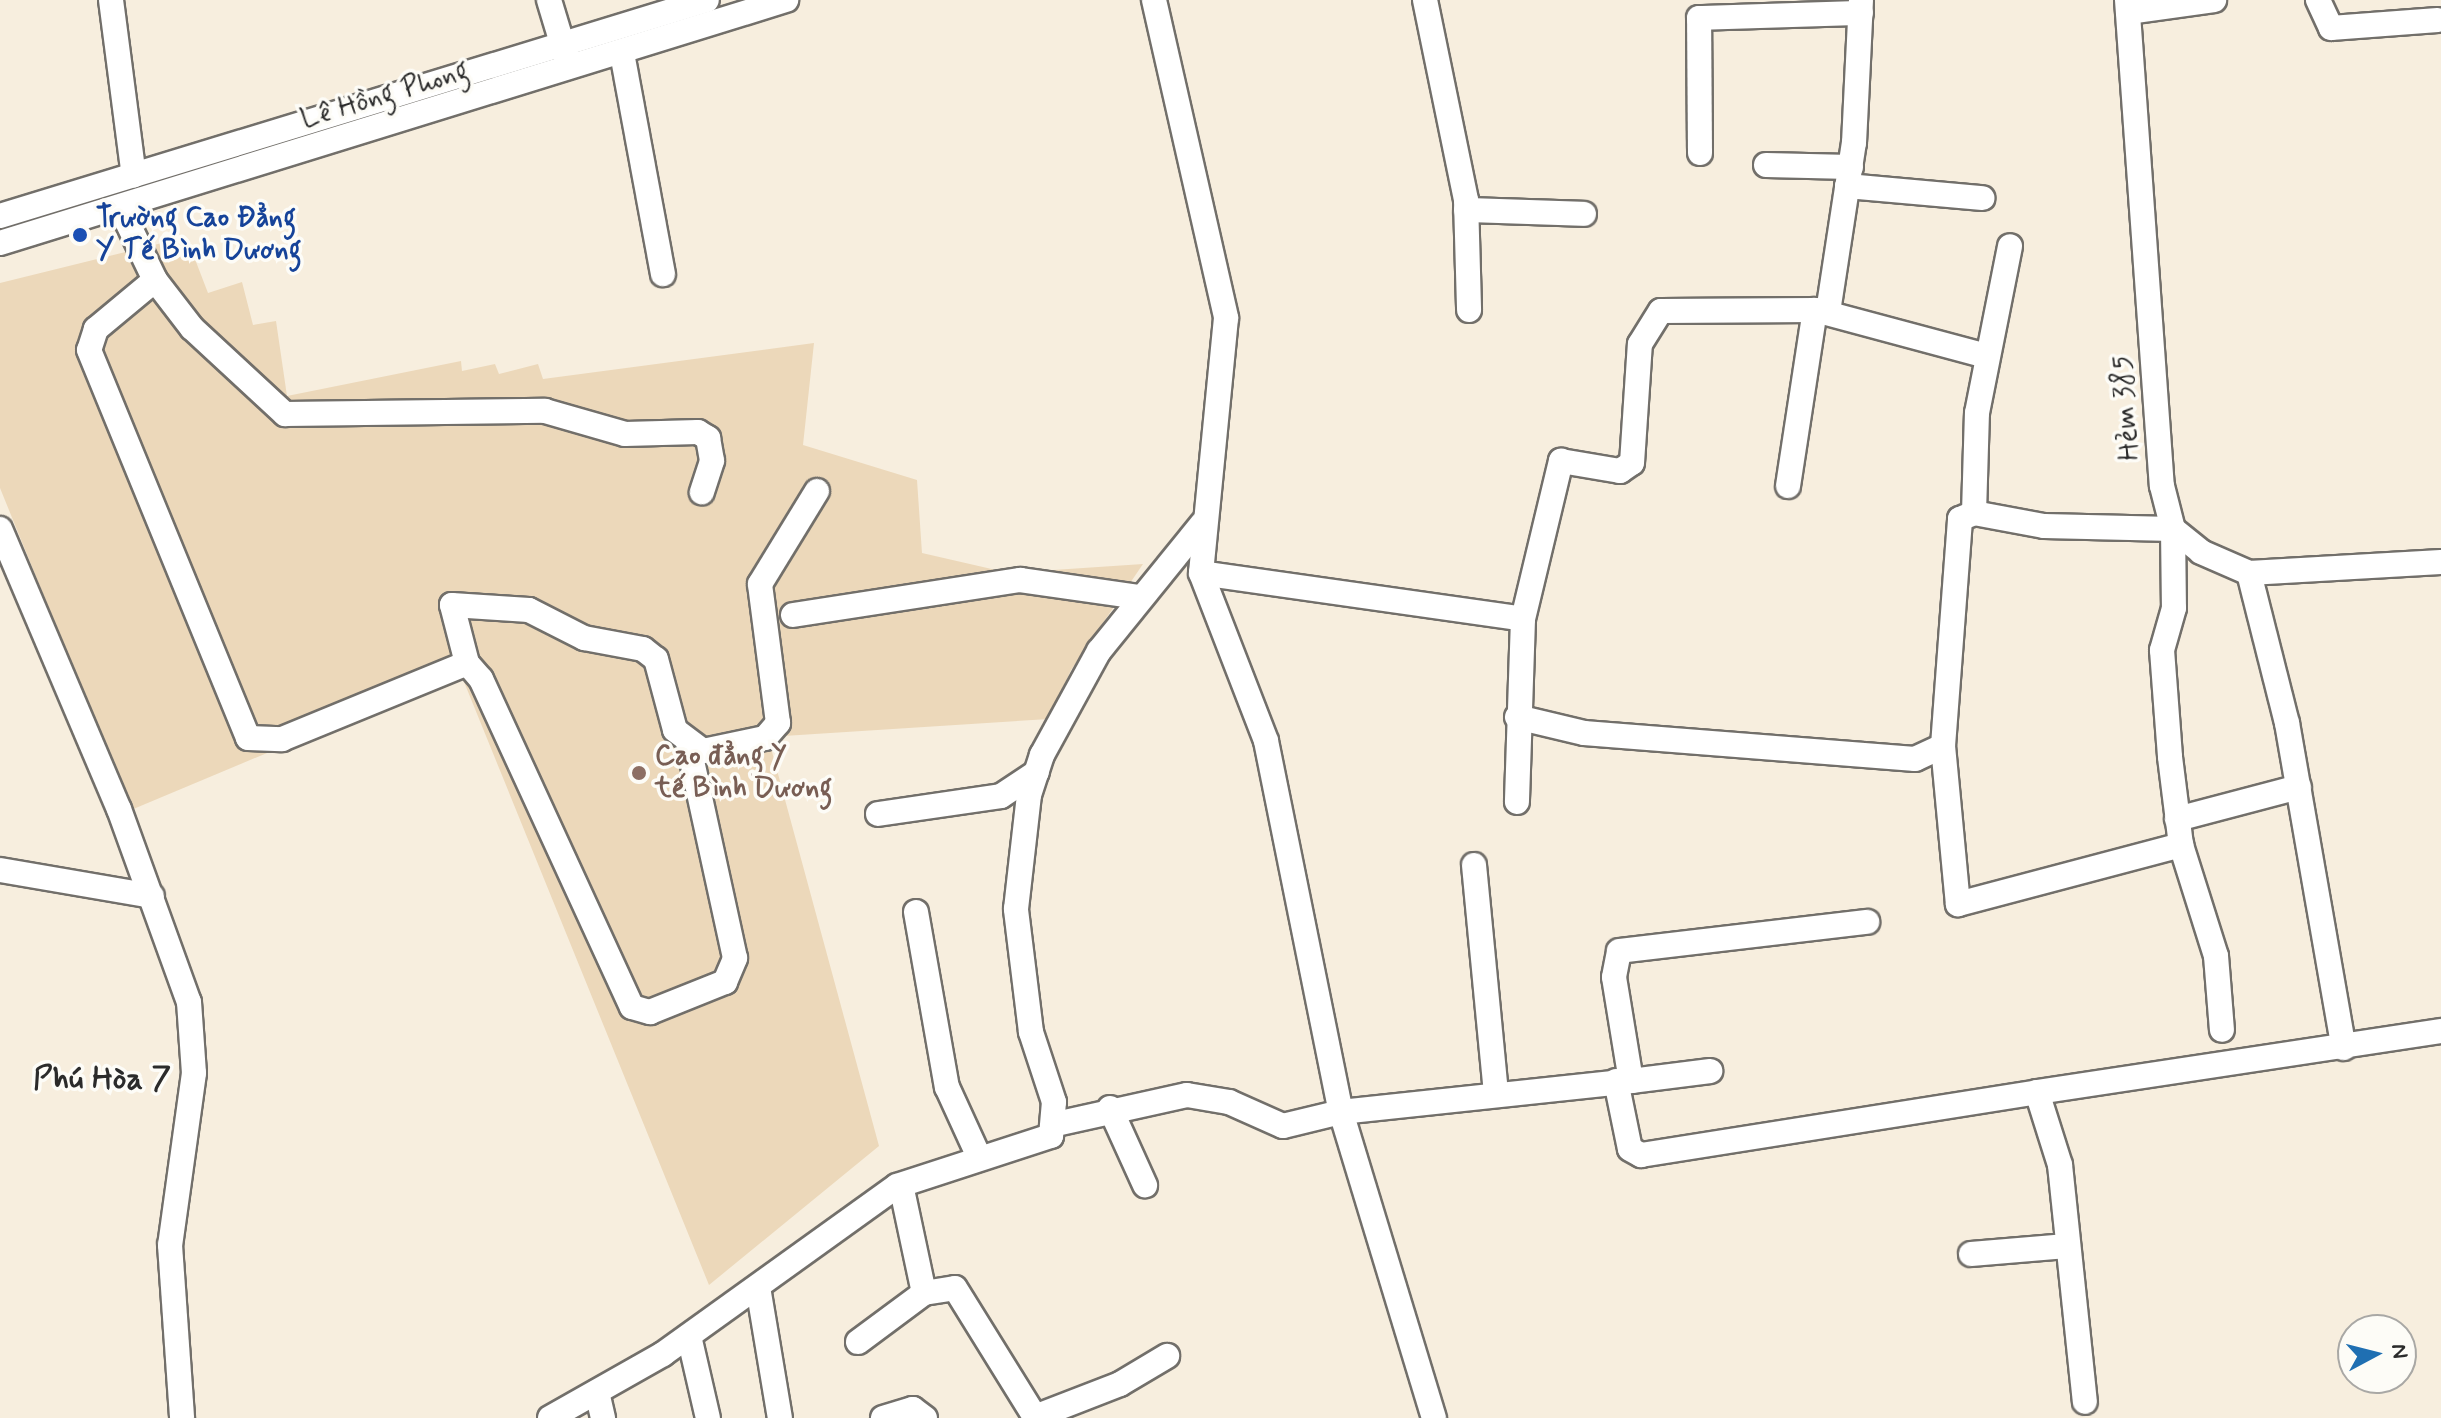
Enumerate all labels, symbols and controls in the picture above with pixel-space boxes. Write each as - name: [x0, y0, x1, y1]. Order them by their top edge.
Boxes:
- street label: Lê Hồng Phong: [298, 55, 472, 137]
- place label: Trường Cao Đẳng Y Tế Bình Dương: [96, 202, 298, 268]
- marker: Trường Cao Đẳng Y Tế Bình Dương: [71, 226, 89, 244]
- street label: Hẻm 385: [2107, 354, 2147, 462]
- place label: Cao đẳng Y tế Bình Dương: [655, 740, 831, 806]
- marker: Cao đẳng Y tế Bình Dương: [630, 764, 648, 782]
- district label: Phú Hòa 7: [33, 1060, 171, 1098]
- north arrow: [2337, 1314, 2417, 1394]
- text: N: [2384, 1342, 2414, 1360]

